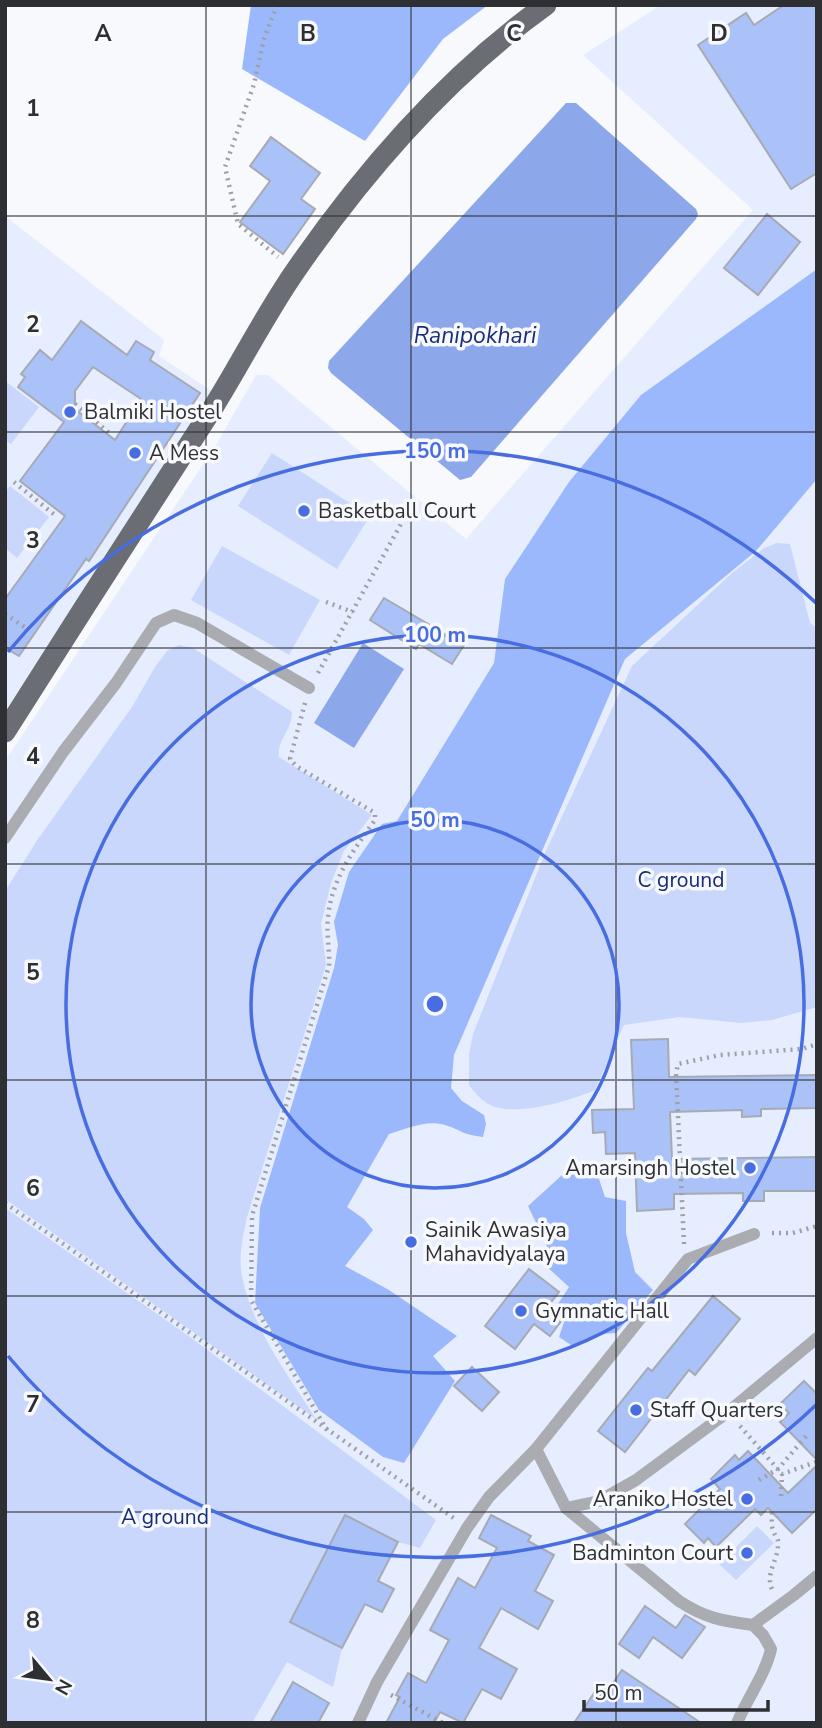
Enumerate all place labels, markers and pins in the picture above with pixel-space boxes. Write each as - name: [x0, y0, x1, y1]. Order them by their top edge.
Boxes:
- place label: Balmiki Hostel: [84, 398, 222, 426]
- marker: Balmiki Hostel: [62, 404, 78, 420]
- place label: A Mess: [149, 439, 219, 467]
- marker: A Mess: [127, 445, 143, 461]
- place label: Basketball Court: [318, 497, 476, 525]
- marker: Basketball Court: [296, 503, 312, 519]
- centre of rings: [423, 992, 447, 1016]
- place label: Amarsingh Hostel: [565, 1154, 737, 1182]
- marker: Amarsingh Hostel: [742, 1160, 758, 1176]
- place label: Sainik Awasiya Mahavidyalaya: [425, 1216, 567, 1268]
- marker: Sainik Awasiya Mahavidyalaya: [403, 1234, 419, 1250]
- place label: Gymnatic Hall: [535, 1297, 670, 1325]
- marker: Gymnatic Hall: [513, 1303, 529, 1319]
- place label: Staff Quarters: [650, 1396, 783, 1424]
- marker: Staff Quarters: [628, 1402, 644, 1418]
- place label: Araniko Hostel: [593, 1485, 734, 1513]
- marker: Araniko Hostel: [739, 1491, 755, 1507]
- place label: Badminton Court: [572, 1539, 734, 1567]
- marker: Badminton Court: [739, 1545, 755, 1561]

